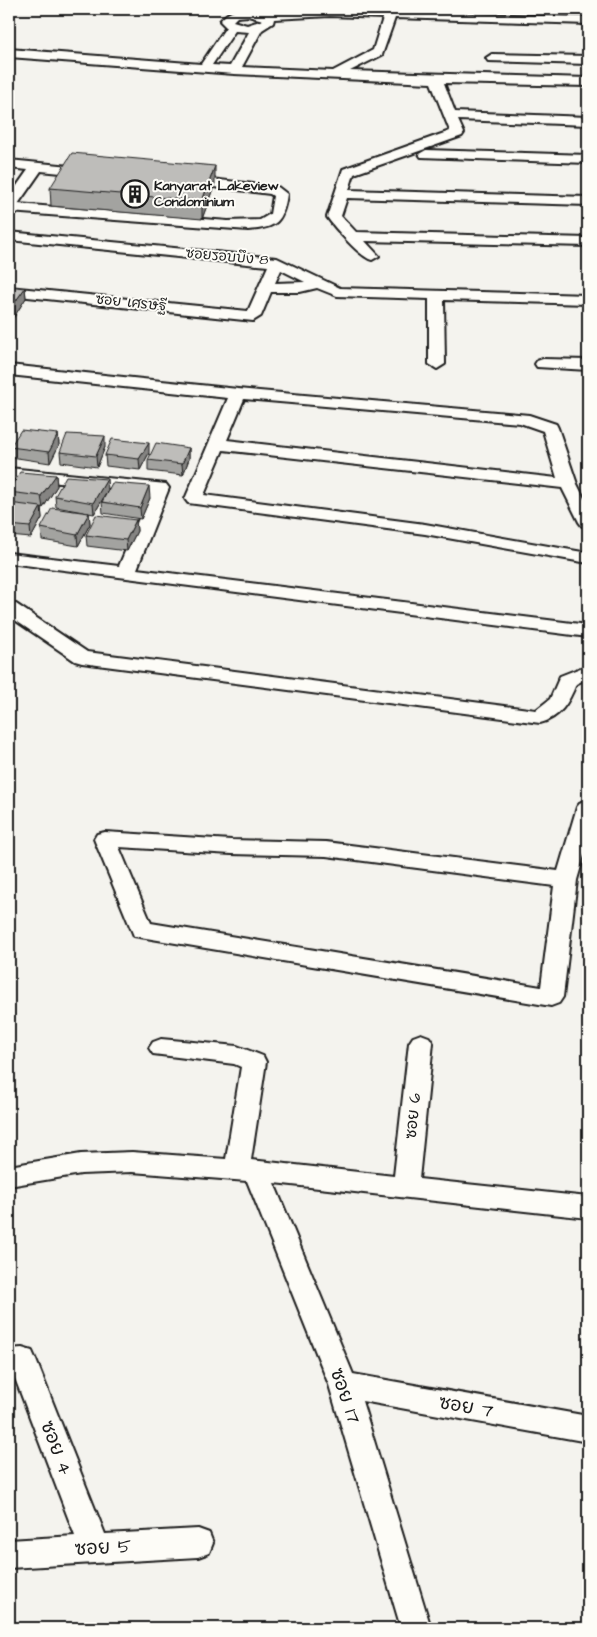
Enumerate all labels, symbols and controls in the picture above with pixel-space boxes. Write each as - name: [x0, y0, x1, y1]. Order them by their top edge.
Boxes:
- place label: Kanyarat Lakeview Condominium: [154, 176, 279, 212]
- building icon: Kanyarat Lakeview Condominium: [120, 179, 150, 209]
- street label: ซอยรอบบึง 8: [185, 243, 269, 271]
- street label: ซอย เศรษฐี: [95, 289, 168, 317]
- street label: ซอย 6: [400, 1092, 426, 1140]
- street label: ซอย 17: [323, 1365, 367, 1428]
- street label: ซอย 7: [437, 1389, 496, 1425]
- street label: ซอย 4: [33, 1417, 79, 1479]
- street label: ซอย 5: [74, 1533, 132, 1563]

